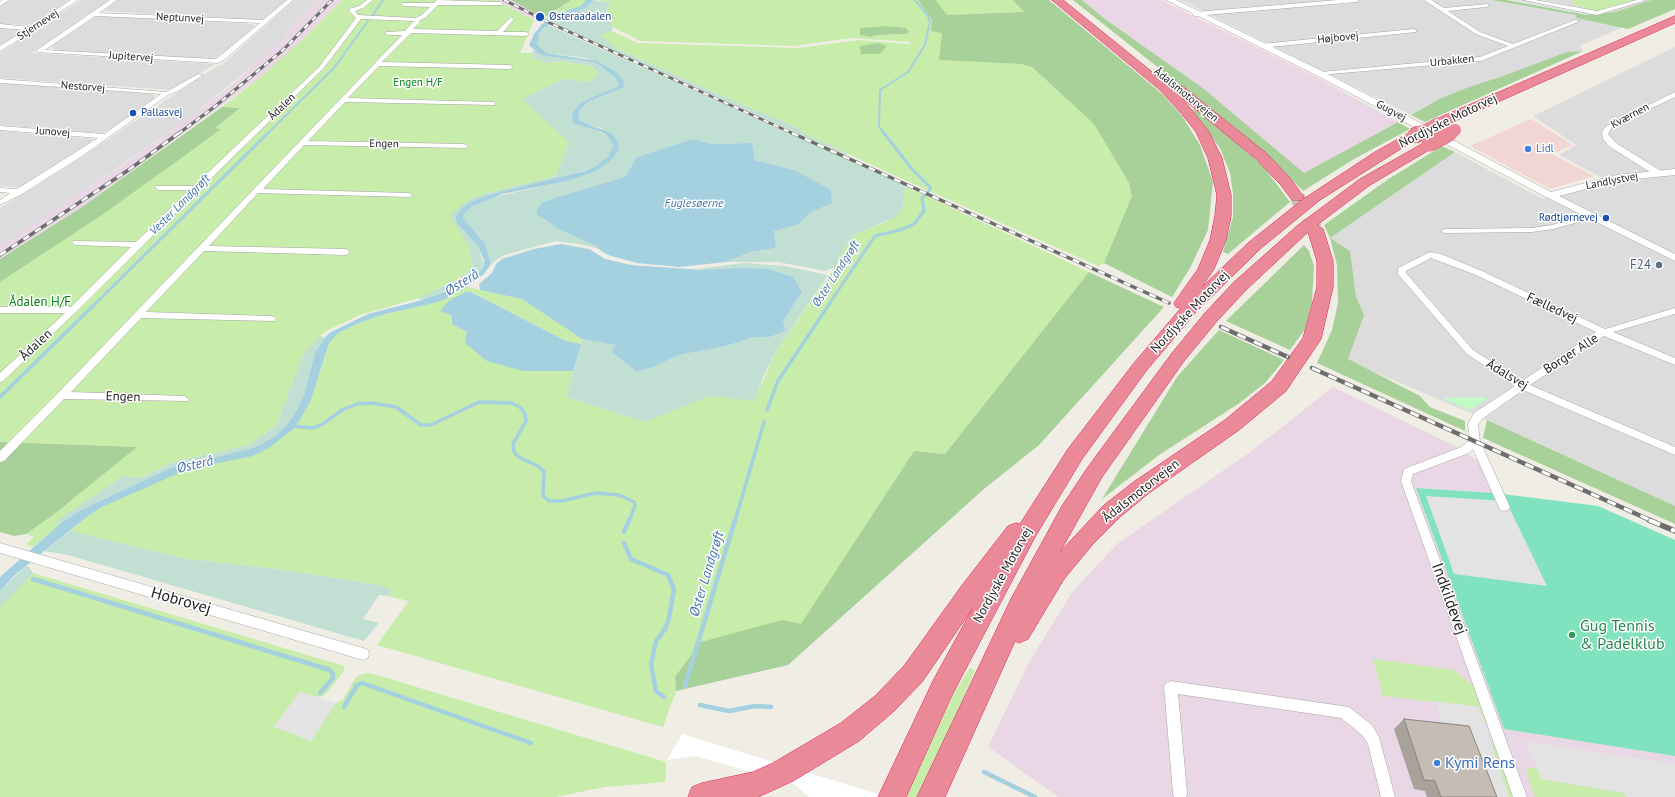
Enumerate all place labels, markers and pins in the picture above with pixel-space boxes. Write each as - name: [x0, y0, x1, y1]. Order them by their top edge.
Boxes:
- place label: Østeraadalen: [549, 10, 611, 24]
- marker: Østeraadalen: [534, 11, 546, 23]
- place label: Pallasvej: [141, 106, 182, 120]
- marker: Pallasvej: [128, 108, 138, 118]
- place label: Lidl: [1536, 142, 1554, 156]
- marker: Lidl: [1523, 144, 1533, 154]
- place label: Rødtjørnevej: [1539, 211, 1598, 225]
- marker: Rødtjørnevej: [1601, 213, 1611, 223]
- place label: F24: [1630, 257, 1651, 273]
- marker: F24: [1654, 260, 1664, 270]
- place label: Gug Tennis & Padelklub: [1580, 616, 1665, 654]
- marker: Gug Tennis & Padelklub: [1567, 630, 1577, 640]
- place label: Kymi Rens: [1445, 753, 1515, 773]
- marker: Kymi Rens: [1432, 758, 1442, 768]

